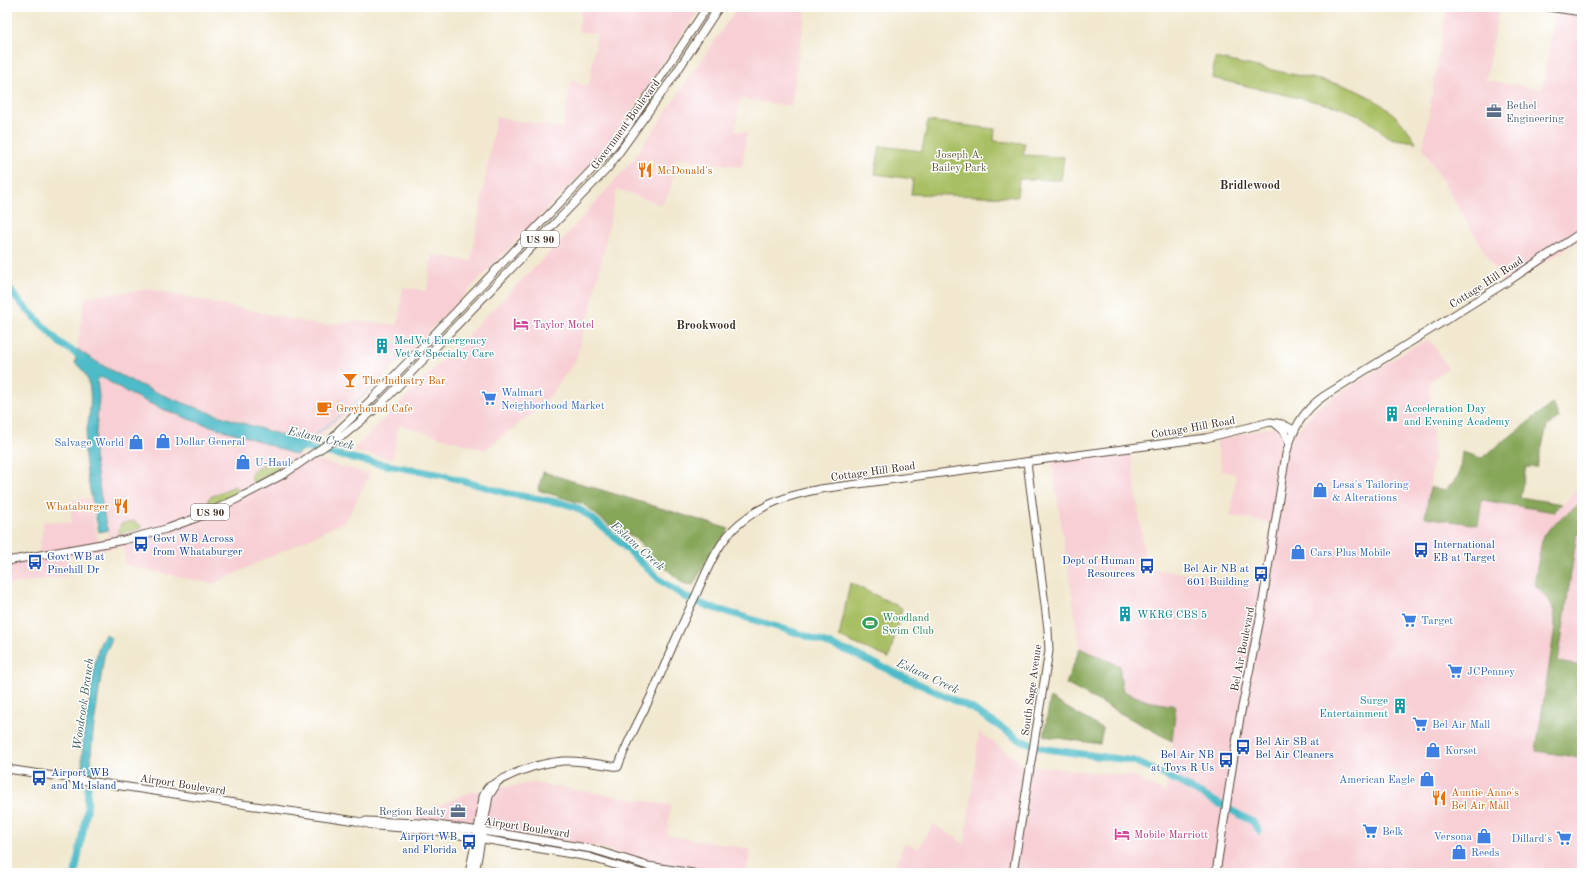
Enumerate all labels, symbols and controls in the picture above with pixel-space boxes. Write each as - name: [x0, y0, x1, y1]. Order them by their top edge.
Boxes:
- street label: Government Boulevard: [590, 78, 663, 172]
- place label: Bethel Engineering: [1506, 101, 1564, 125]
- office icon: Bethel Engineering: [1485, 102, 1503, 120]
- park label: Joseph A. Bailey Park: [931, 150, 987, 174]
- restaurant icon: McDonald's: [636, 161, 654, 179]
- place label: McDonald's: [657, 166, 713, 177]
- district label: Bridlewood: [1220, 180, 1281, 192]
- road number: US 90: [521, 231, 559, 247]
- street label: Cottage Hill Road: [1448, 255, 1526, 311]
- hotel icon: Taylor Motel: [512, 315, 530, 333]
- place label: Taylor Motel: [533, 320, 594, 331]
- district label: Brookwood: [676, 320, 736, 332]
- place label: MedVet Emergency Vet & Specialty Care: [394, 336, 494, 360]
- building icon: MedVet Emergency Vet & Specialty Care: [373, 337, 391, 355]
- bar icon: The Industry Bar: [341, 371, 359, 389]
- place label: The Industry Bar: [362, 376, 446, 387]
- place label: Walmart Neighborhood Market: [501, 388, 605, 412]
- supermarket icon: Walmart Neighborhood Market: [480, 389, 498, 407]
- cafe icon: Greyhound Cafe: [315, 399, 333, 417]
- place label: Greyhound Cafe: [336, 404, 413, 415]
- place label: Acceleration Day and Evening Academy: [1404, 404, 1510, 428]
- building icon: Acceleration Day and Evening Academy: [1383, 405, 1401, 423]
- street label: Cottage Hill Road: [1150, 416, 1236, 441]
- water label: Eslava Creek: [286, 425, 355, 452]
- shop icon: Dollar General: [154, 432, 172, 450]
- shop icon: Salvage World: [127, 433, 145, 451]
- place label: Dollar General: [175, 437, 245, 448]
- place label: Salvage World: [54, 438, 124, 449]
- shop icon: U-Haul: [234, 453, 252, 471]
- place label: U-Haul: [255, 458, 291, 469]
- street label: Cottage Hill Road: [830, 461, 916, 484]
- place label: Lesa's Tailoring & Alterations: [1332, 480, 1409, 504]
- shop icon: Lesa's Tailoring & Alterations: [1311, 481, 1329, 499]
- restaurant icon: Whataburger: [112, 497, 130, 515]
- place label: Whataburger: [45, 502, 109, 513]
- road number: US 90: [191, 504, 229, 520]
- water label: Eslava Creek: [608, 519, 666, 574]
- place label: Govt WB Across from Whataburger: [153, 534, 243, 558]
- bus stop icon: Govt WB Across from Whataburger: [132, 535, 150, 553]
- place label: International EB at Target: [1433, 540, 1496, 564]
- bus stop icon: International EB at Target: [1412, 541, 1430, 559]
- shop icon: Cars Plus Mobile: [1289, 543, 1307, 561]
- place label: Cars Plus Mobile: [1310, 548, 1391, 559]
- place label: Govt WB at Pinehill Dr: [47, 552, 105, 576]
- bus stop icon: Govt WB at Pinehill Dr: [26, 553, 44, 571]
- place label: Dept of Human Resources: [1062, 556, 1135, 580]
- bus stop icon: Dept of Human Resources: [1138, 557, 1156, 575]
- place label: Bel Air NB at 601 Building: [1183, 564, 1249, 588]
- bus stop icon: Bel Air NB at 601 Building: [1252, 565, 1270, 583]
- building icon: WKRG CBS 5: [1116, 605, 1134, 623]
- street label: Bel Air Boulevard: [1230, 606, 1257, 692]
- place label: WKRG CBS 5: [1137, 610, 1207, 621]
- supermarket icon: Target: [1400, 611, 1418, 629]
- place label: Woodland Swim Club: [882, 613, 934, 637]
- sports icon: Woodland Swim Club: [861, 614, 879, 632]
- place label: Target: [1421, 616, 1453, 627]
- street label: South Sage Avenue: [1021, 644, 1044, 737]
- water label: Woodcock Branch: [72, 657, 96, 751]
- water label: Eslava Creek: [894, 657, 961, 697]
- supermarket icon: JCPenney: [1446, 662, 1464, 680]
- place label: JCPenney: [1467, 667, 1515, 678]
- place label: Surge Entertainment: [1319, 696, 1388, 720]
- building icon: Surge Entertainment: [1391, 697, 1409, 715]
- supermarket icon: Bel Air Mall: [1411, 715, 1429, 733]
- place label: Bel Air Mall: [1432, 720, 1490, 731]
- place label: Bel Air SB at Bel Air Cleaners: [1255, 737, 1334, 761]
- bus stop icon: Bel Air SB at Bel Air Cleaners: [1234, 738, 1252, 756]
- shop icon: Korset: [1424, 741, 1442, 759]
- place label: Korset: [1445, 746, 1477, 757]
- place label: Bel Air NB at Toys R Us: [1151, 750, 1214, 774]
- bus stop icon: Bel Air NB at Toys R Us: [1217, 751, 1235, 769]
- place label: Airport WB and Mt Island: [51, 768, 117, 792]
- bus stop icon: Airport WB and Mt Island: [30, 769, 48, 787]
- shop icon: American Eagle: [1418, 770, 1436, 788]
- street label: Airport Boulevard: [139, 773, 227, 798]
- place label: American Eagle: [1339, 775, 1415, 786]
- place label: Auntie Anne's Bel Air Mall: [1451, 788, 1519, 812]
- restaurant icon: Auntie Anne's Bel Air Mall: [1430, 789, 1448, 807]
- office icon: Region Realty: [449, 802, 467, 820]
- place label: Region Realty: [379, 807, 446, 818]
- street label: Airport Boulevard: [483, 816, 571, 841]
- supermarket icon: Belk: [1361, 822, 1379, 840]
- hotel icon: Mobile Marriott: [1113, 825, 1131, 843]
- place label: Belk: [1382, 827, 1404, 838]
- shop icon: Versona: [1475, 827, 1493, 845]
- supermarket icon: Dillard's: [1555, 829, 1573, 847]
- place label: Mobile Marriott: [1134, 830, 1208, 841]
- place label: Airport WB and Florida: [399, 832, 458, 856]
- place label: Versona: [1433, 832, 1473, 843]
- bus stop icon: Airport WB and Florida: [460, 833, 478, 851]
- place label: Dillard's: [1511, 834, 1552, 845]
- shop icon: Reeds: [1450, 843, 1468, 861]
- place label: Reeds: [1471, 848, 1500, 859]

